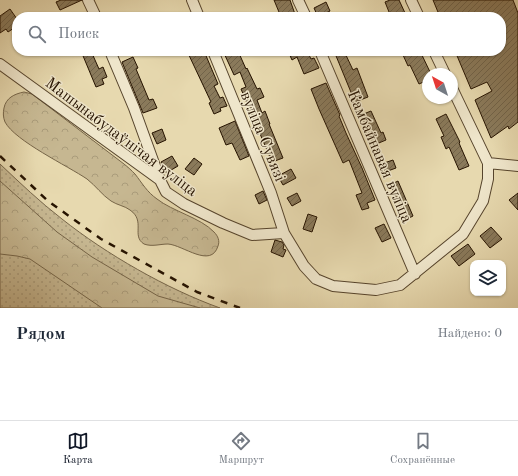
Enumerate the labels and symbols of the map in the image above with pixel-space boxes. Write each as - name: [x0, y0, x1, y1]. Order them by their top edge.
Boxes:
- north arrow: [422, 68, 458, 104]
- street label: Машынабудаўнічая вуліца: [42, 75, 200, 200]
- street label: Камбайнавая вуліца: [344, 88, 414, 226]
- street label: вуліца Сувязі: [237, 90, 287, 184]

